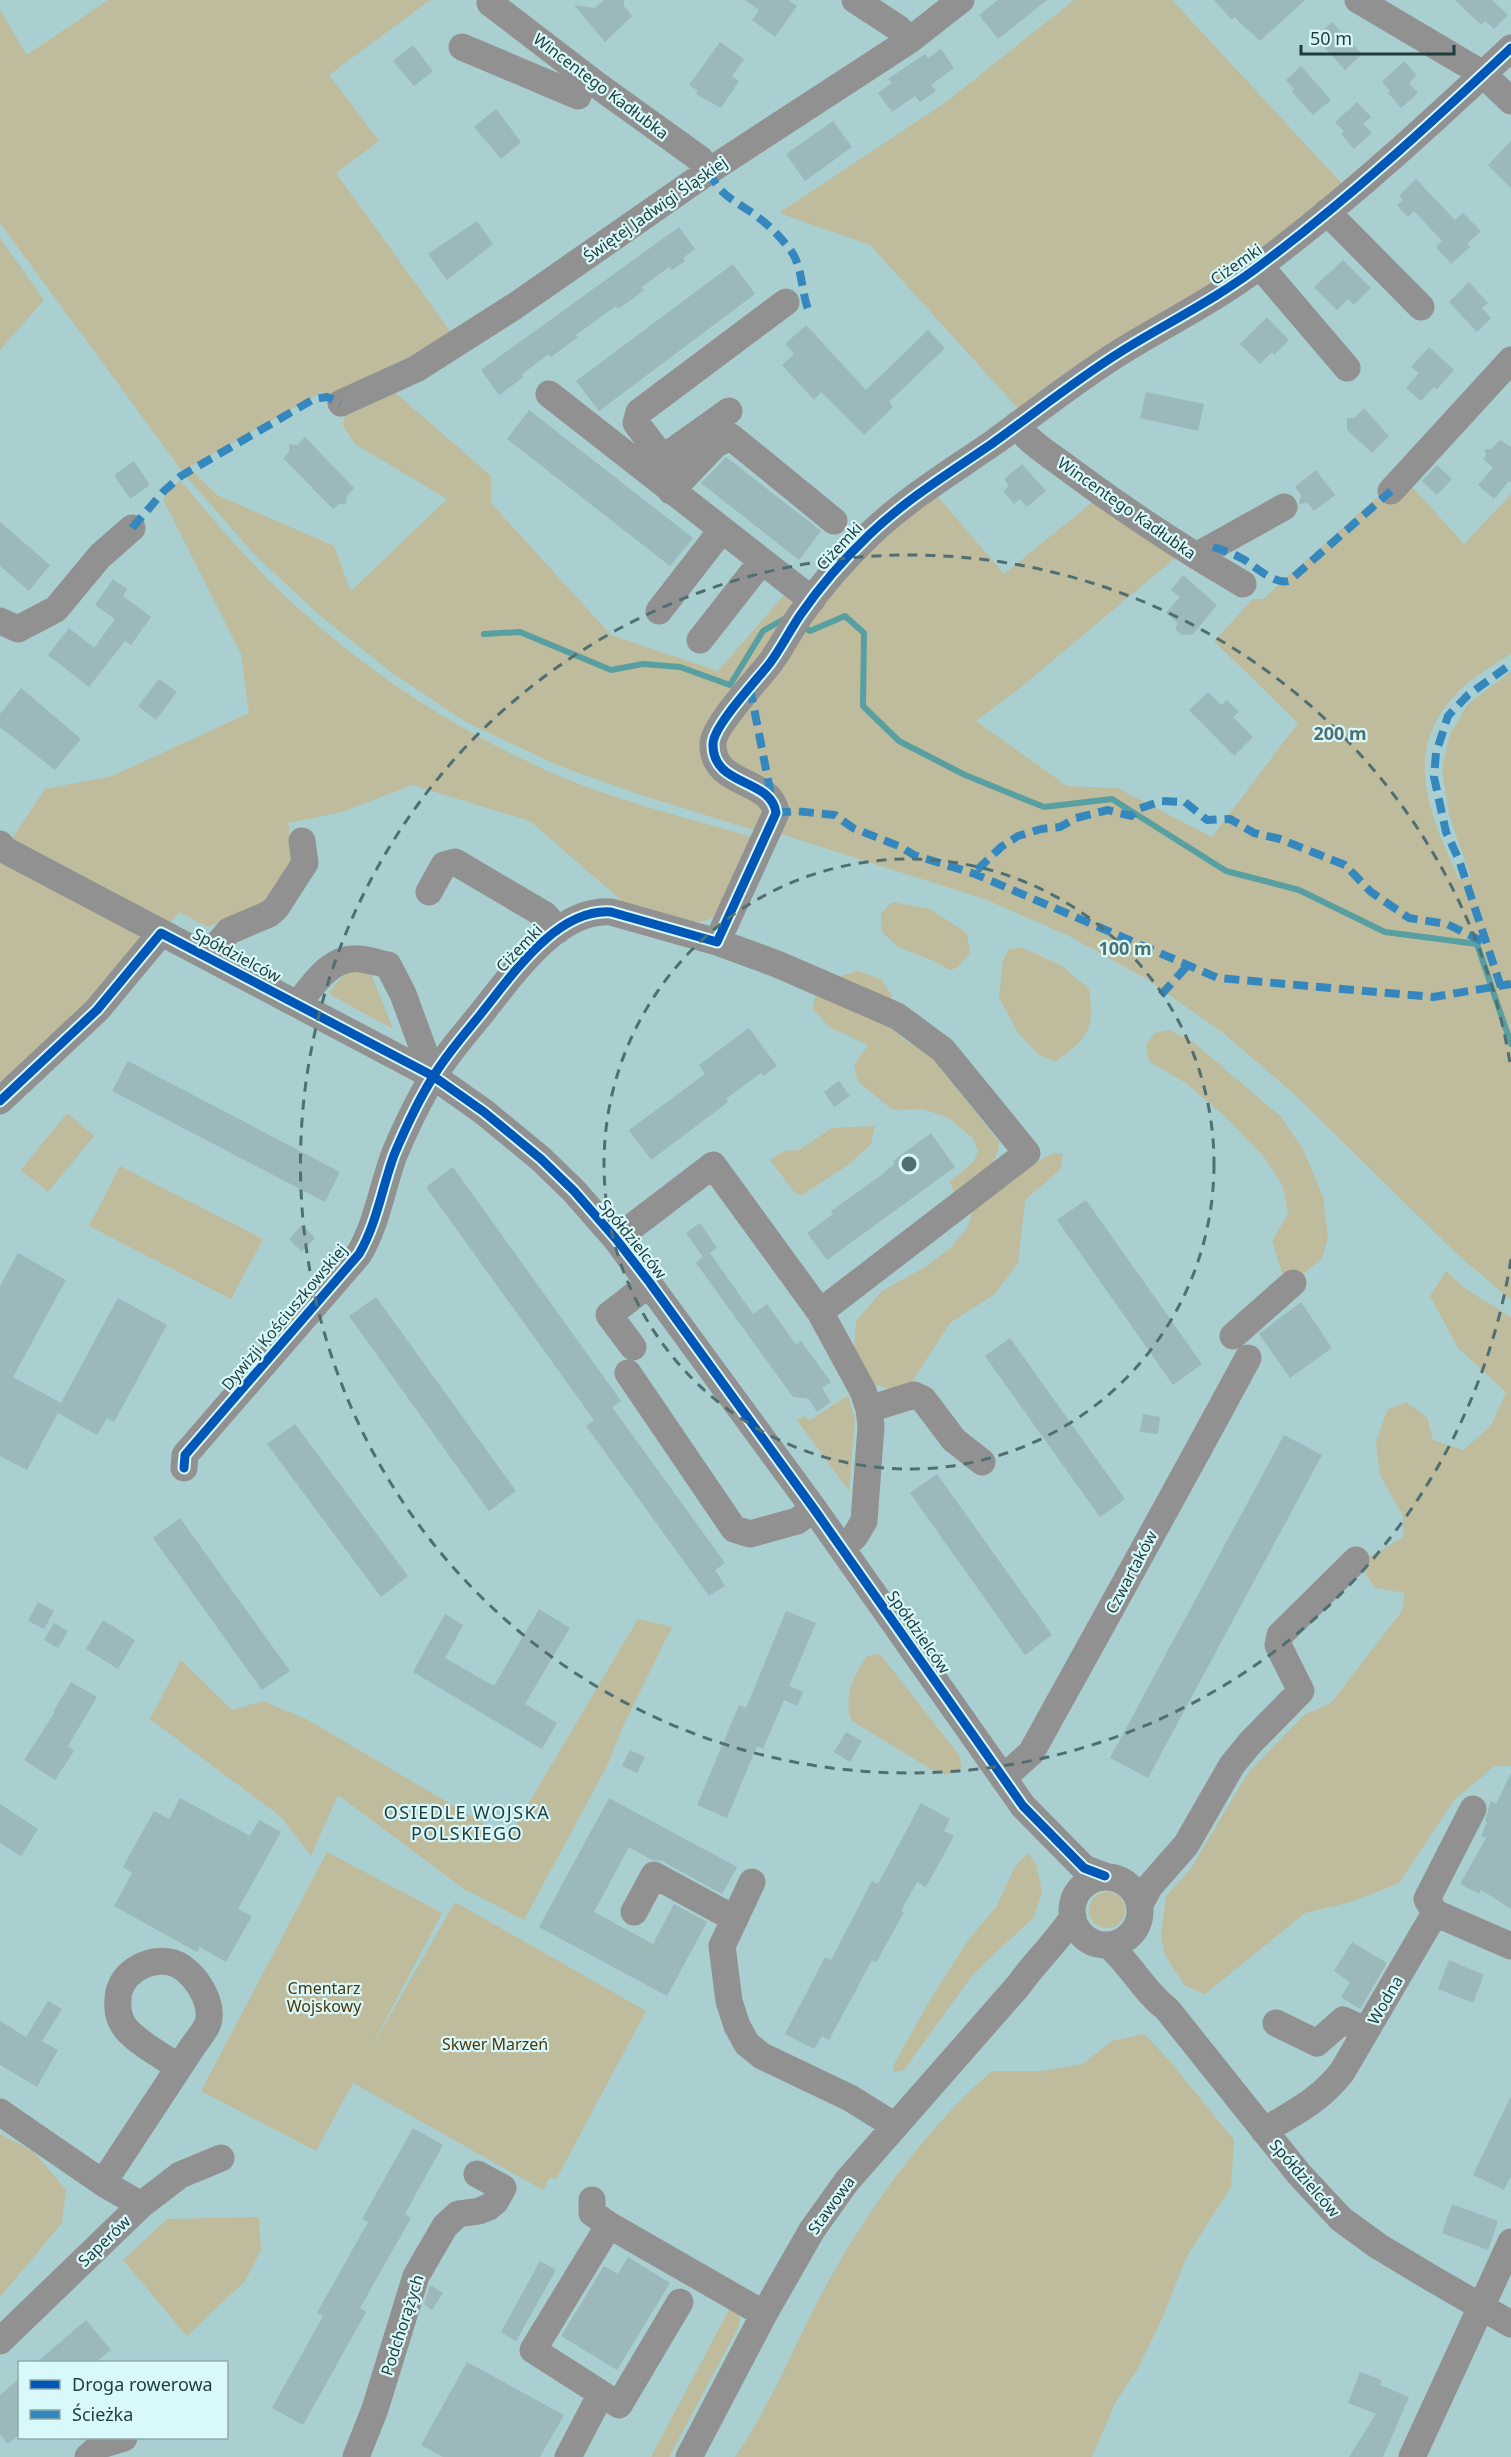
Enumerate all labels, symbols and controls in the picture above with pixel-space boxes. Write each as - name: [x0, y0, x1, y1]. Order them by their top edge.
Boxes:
- scale bar: [1301, 18, 1454, 56]
- text: 50 m: [1310, 26, 1352, 50]
- street label: Wincentego Kadłubka: [529, 28, 673, 144]
- street label: Świętej Jadwigi Śląskiej: [579, 151, 731, 267]
- street label: Ciżemki: [1206, 238, 1266, 290]
- street label: Wincentego Kadłubka: [1053, 452, 1201, 564]
- street label: Ciżemki: [811, 517, 867, 575]
- text: 200 m: [1313, 721, 1367, 745]
- street label: Ciżemki: [491, 919, 547, 977]
- street label: Spółdzielców: [189, 923, 285, 988]
- text: 100 m: [1098, 936, 1152, 960]
- centre of rings: [899, 1154, 919, 1174]
- street label: Spółdzielców: [594, 1195, 672, 1284]
- street label: Dywizji Kościuszkowskiej: [216, 1239, 352, 1395]
- street label: Czwartaków: [1100, 1526, 1162, 1617]
- street label: Spółdzielców: [882, 1586, 956, 1678]
- district label: OSIEDLE WOJSKA POLSKIEGO: [384, 1800, 550, 1845]
- street label: Wodna: [1362, 1972, 1408, 2028]
- park label: Cmentarz Wojskowy: [287, 1977, 362, 2017]
- park label: Skwer Marzeń: [442, 2033, 548, 2055]
- street label: Spółdzielców: [1265, 2134, 1345, 2222]
- street label: Stawowa: [802, 2171, 860, 2239]
- street label: Saperów: [73, 2210, 135, 2271]
- street label: Podchorążych: [375, 2272, 429, 2378]
- legend: [18, 2361, 228, 2439]
- text: Droga rowerowa: [72, 2372, 213, 2396]
- text: Ścieżka: [72, 2402, 133, 2426]

